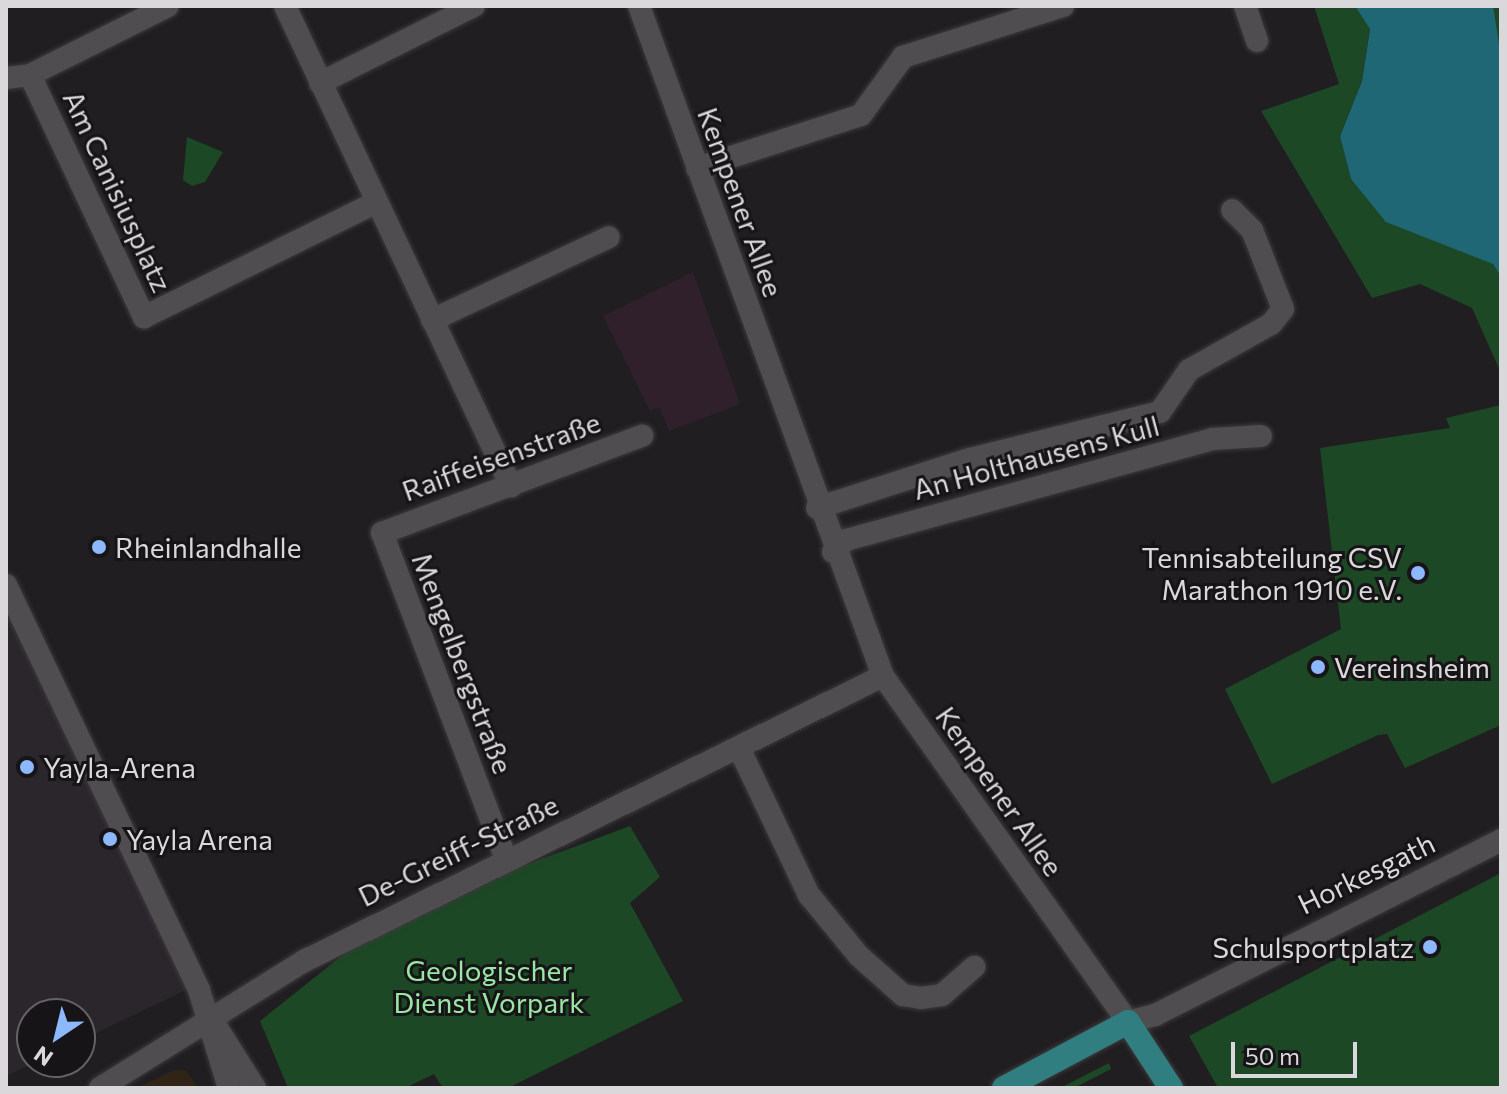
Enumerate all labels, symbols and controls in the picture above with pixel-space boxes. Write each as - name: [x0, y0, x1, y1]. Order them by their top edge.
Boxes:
- street label: Am Canisiusplatz: [57, 85, 179, 297]
- street label: Kempener Allee: [691, 103, 791, 301]
- street label: Raiffeisenstraße: [397, 405, 605, 507]
- street label: An Holthausens Kull: [909, 408, 1163, 506]
- place label: Rheinlandhalle: [115, 530, 301, 564]
- marker: Rheinlandhalle: [90, 538, 108, 556]
- place label: Tennisabteilung CSV Marathon 1910 e.V.: [1142, 540, 1402, 606]
- street label: Mengelbergstraße: [405, 548, 521, 778]
- marker: Tennisabteilung CSV Marathon 1910 e.V.: [1409, 564, 1427, 582]
- place label: Vereinsheim: [1334, 650, 1490, 684]
- marker: Vereinsheim: [1309, 658, 1327, 676]
- street label: Kempener Allee: [929, 700, 1071, 882]
- place label: Yayla-Arena: [43, 750, 196, 784]
- marker: Yayla-Arena: [18, 758, 36, 776]
- street label: De-Greiff-Straße: [353, 787, 563, 913]
- place label: Yayla Arena: [126, 822, 273, 856]
- street label: Horkesgath: [1292, 825, 1440, 921]
- marker: Yayla Arena: [101, 830, 119, 848]
- place label: Schulsportplatz: [1213, 930, 1414, 964]
- marker: Schulsportplatz: [1421, 938, 1439, 956]
- park label: Geologischer Dienst Vorpark: [394, 953, 584, 1019]
- north arrow: [16, 998, 96, 1078]
- scale bar: [1235, 1026, 1361, 1076]
- text: N: [29, 1041, 58, 1072]
- text: 50 m: [1245, 1041, 1300, 1070]

